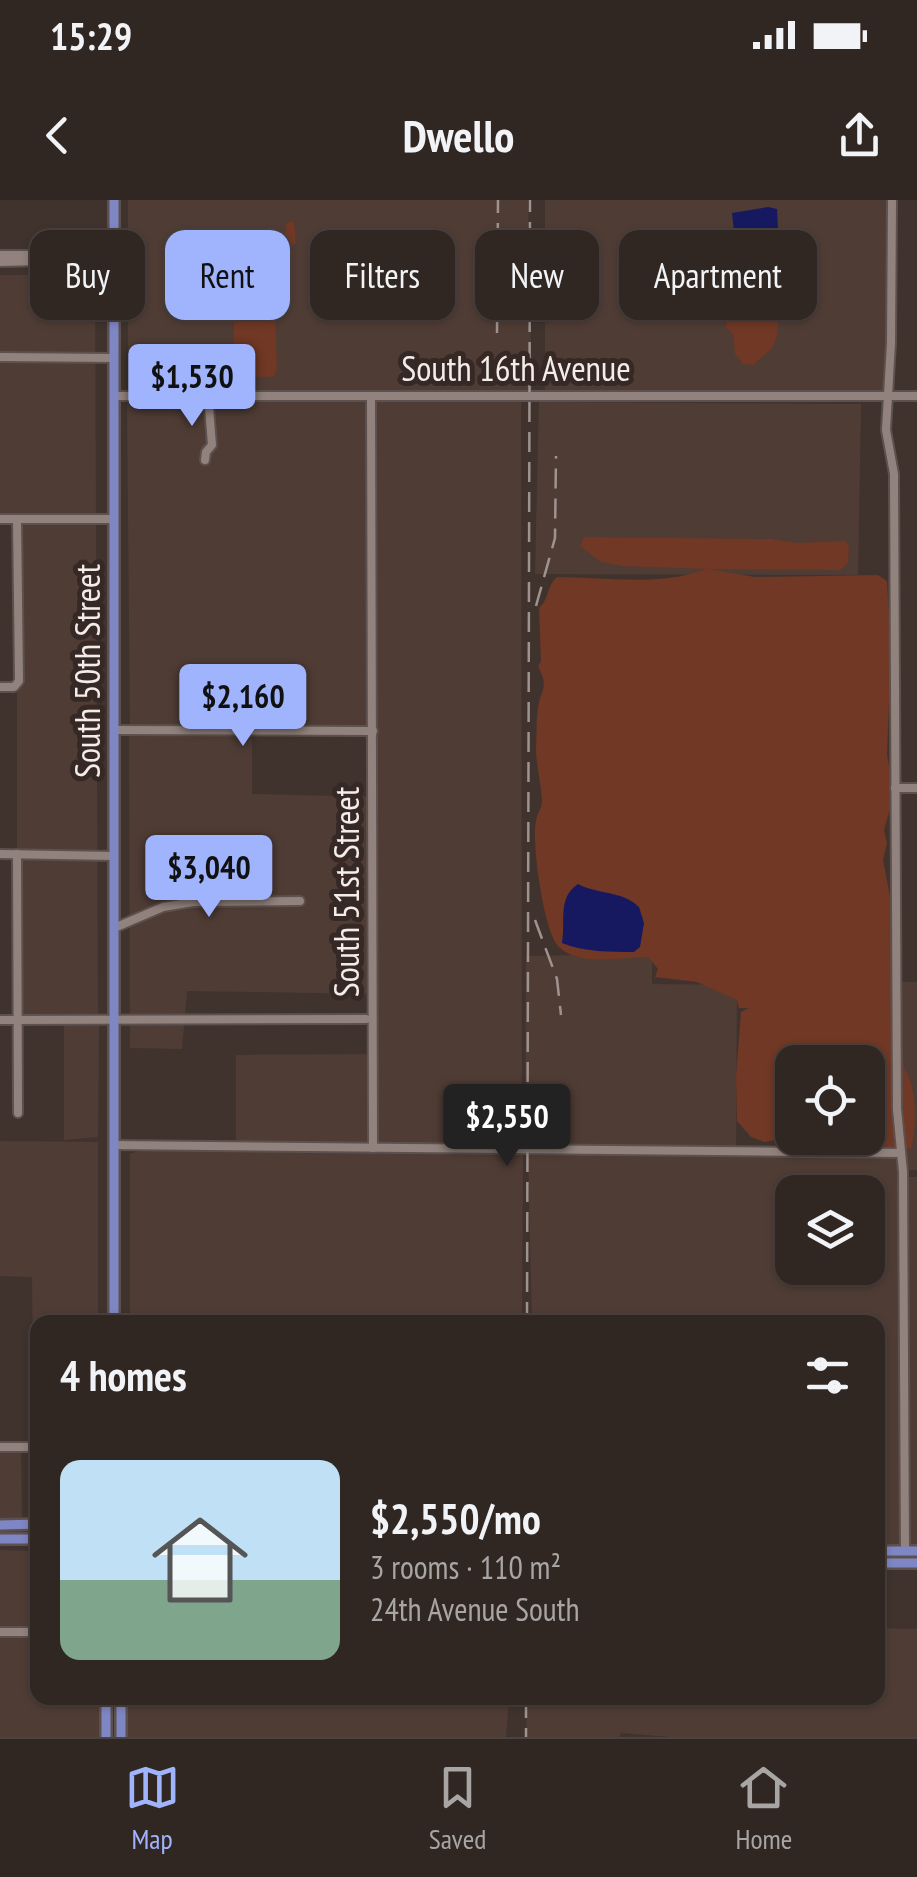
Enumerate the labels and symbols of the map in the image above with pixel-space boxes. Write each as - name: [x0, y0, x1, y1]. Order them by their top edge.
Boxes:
- pin: $1,530: [111, 344, 273, 429]
- street label: South 16th Avenue: [401, 345, 631, 391]
- street label: South 50th Street: [64, 564, 110, 778]
- pin: $2,160: [162, 664, 324, 749]
- street label: South 51st Street: [323, 786, 369, 997]
- pin: $3,040: [128, 835, 290, 920]
- pin: $2,550: [426, 1084, 588, 1169]

